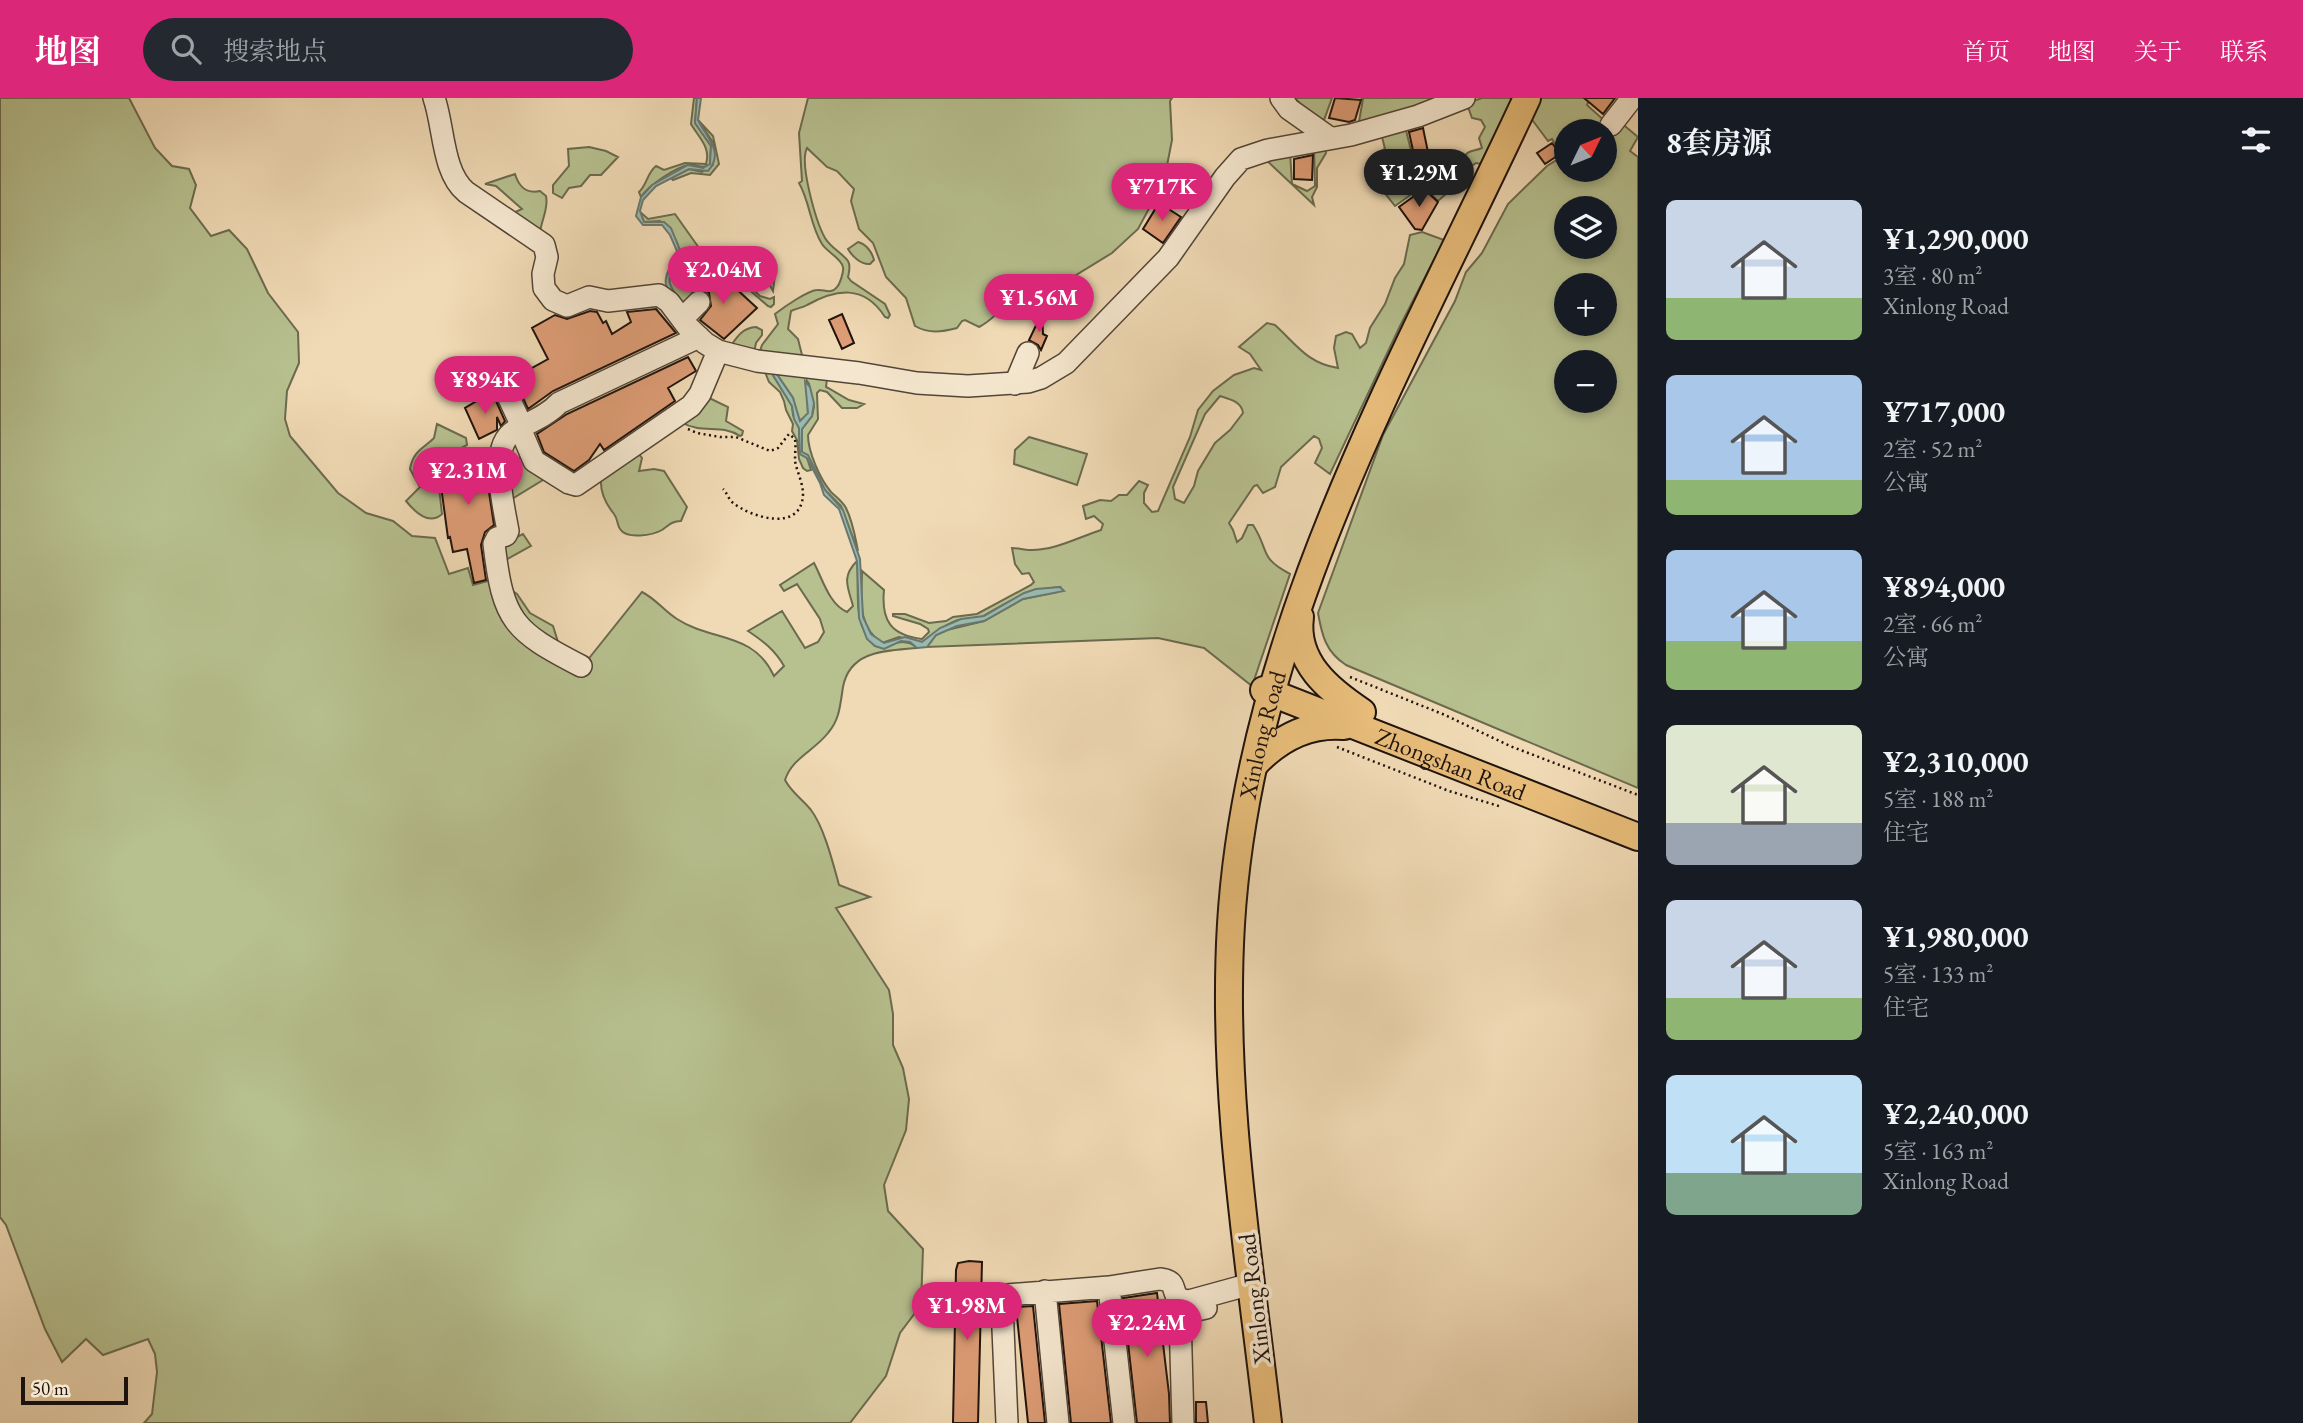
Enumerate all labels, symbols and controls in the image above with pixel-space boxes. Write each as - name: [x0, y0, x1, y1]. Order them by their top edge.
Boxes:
- search box: [143, 18, 633, 81]
- text: 地图: [35, 30, 101, 73]
- icon: search: [167, 30, 205, 68]
- text: 搜索地点: [223, 34, 327, 68]
- text: 首页: [1962, 36, 2010, 67]
- text: 地图: [2048, 36, 2096, 67]
- text: 关于: [2134, 36, 2182, 67]
- text: 联系: [2220, 36, 2268, 67]
- north arrow: [1554, 119, 1617, 182]
- map controls: [1554, 119, 1617, 413]
- icon: filters: [2237, 121, 2275, 159]
- text: 8套房源: [1666, 123, 1772, 162]
- pin: ¥1.29M: [1362, 150, 1476, 209]
- text: ¥1.29M: [1380, 157, 1458, 187]
- pin: ¥717K: [1113, 164, 1211, 223]
- text: ¥717K: [1127, 171, 1197, 201]
- button: layers: [1554, 196, 1617, 259]
- text: ¥1,290,000: [1883, 219, 2029, 258]
- icon: home: [1722, 228, 1806, 312]
- pin: ¥2.04M: [666, 246, 780, 306]
- text: ¥2.04M: [684, 254, 762, 284]
- text: 3室 · 80 m²: [1883, 261, 1982, 291]
- button: +: [1554, 273, 1617, 336]
- pin: ¥1.56M: [982, 274, 1096, 334]
- text: ¥1.56M: [1000, 282, 1078, 312]
- text: Xinlong Road: [1883, 291, 2009, 321]
- button: −: [1554, 350, 1617, 413]
- pin: ¥894K: [436, 356, 534, 416]
- text: ¥894K: [450, 364, 520, 394]
- text: ¥717,000: [1883, 392, 2005, 431]
- icon: home: [1722, 403, 1806, 487]
- text: 2室 · 52 m²: [1883, 434, 1982, 464]
- pin: ¥2.31M: [411, 448, 525, 507]
- text: ¥2.31M: [429, 455, 507, 485]
- text: 公寓: [1883, 467, 1929, 497]
- text: ¥894,000: [1883, 567, 2005, 606]
- icon: home: [1722, 578, 1806, 662]
- text: 2室 · 66 m²: [1883, 609, 1982, 639]
- text: 公寓: [1883, 642, 1929, 672]
- street label: Xinlong Road: [1231, 666, 1293, 803]
- street label: Zhongshan Road: [1371, 720, 1532, 807]
- text: ¥2,310,000: [1883, 742, 2029, 781]
- icon: home: [1722, 753, 1806, 837]
- text: 5室 · 188 m²: [1883, 784, 1993, 814]
- text: 住宅: [1883, 817, 1929, 847]
- text: ¥1,980,000: [1883, 917, 2029, 956]
- icon: home: [1722, 928, 1806, 1012]
- text: 5室 · 133 m²: [1883, 959, 1993, 989]
- text: 住宅: [1883, 992, 1929, 1022]
- text: ¥2,240,000: [1883, 1094, 2029, 1133]
- icon: home: [1722, 1103, 1806, 1187]
- text: 5室 · 163 m²: [1883, 1136, 1993, 1166]
- text: Xinlong Road: [1883, 1166, 2009, 1196]
- street label: Xinlong Road: [1231, 1231, 1278, 1367]
- pin: ¥1.98M: [910, 1282, 1024, 1342]
- text: ¥1.98M: [928, 1290, 1006, 1320]
- pin: ¥2.24M: [1090, 1300, 1204, 1359]
- text: ¥2.24M: [1108, 1307, 1186, 1337]
- scale bar: [21, 1374, 128, 1406]
- text: 50 m: [32, 1376, 69, 1401]

